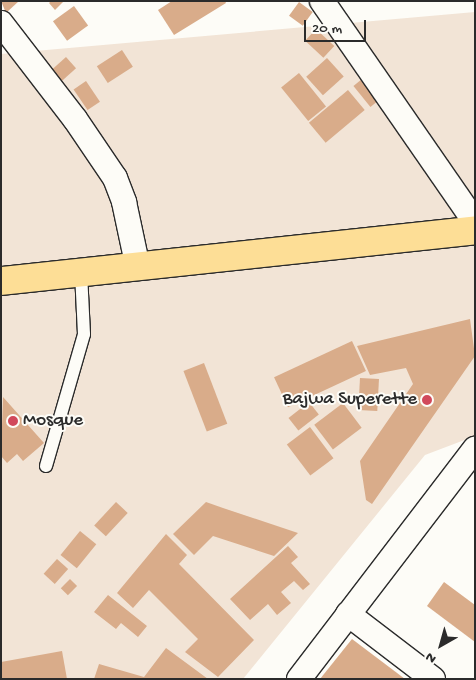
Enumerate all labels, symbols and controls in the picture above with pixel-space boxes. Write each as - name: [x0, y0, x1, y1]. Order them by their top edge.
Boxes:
- scale bar: [306, 10, 368, 42]
- text: 20 m: [312, 20, 342, 38]
- place label: Bajwa Superette: [283, 389, 417, 411]
- marker: Bajwa Superette: [421, 394, 433, 406]
- place label: Mosque: [23, 410, 83, 432]
- marker: Mosque: [7, 415, 19, 427]
- north arrow: [416, 620, 466, 670]
- text: N: [423, 648, 440, 667]

